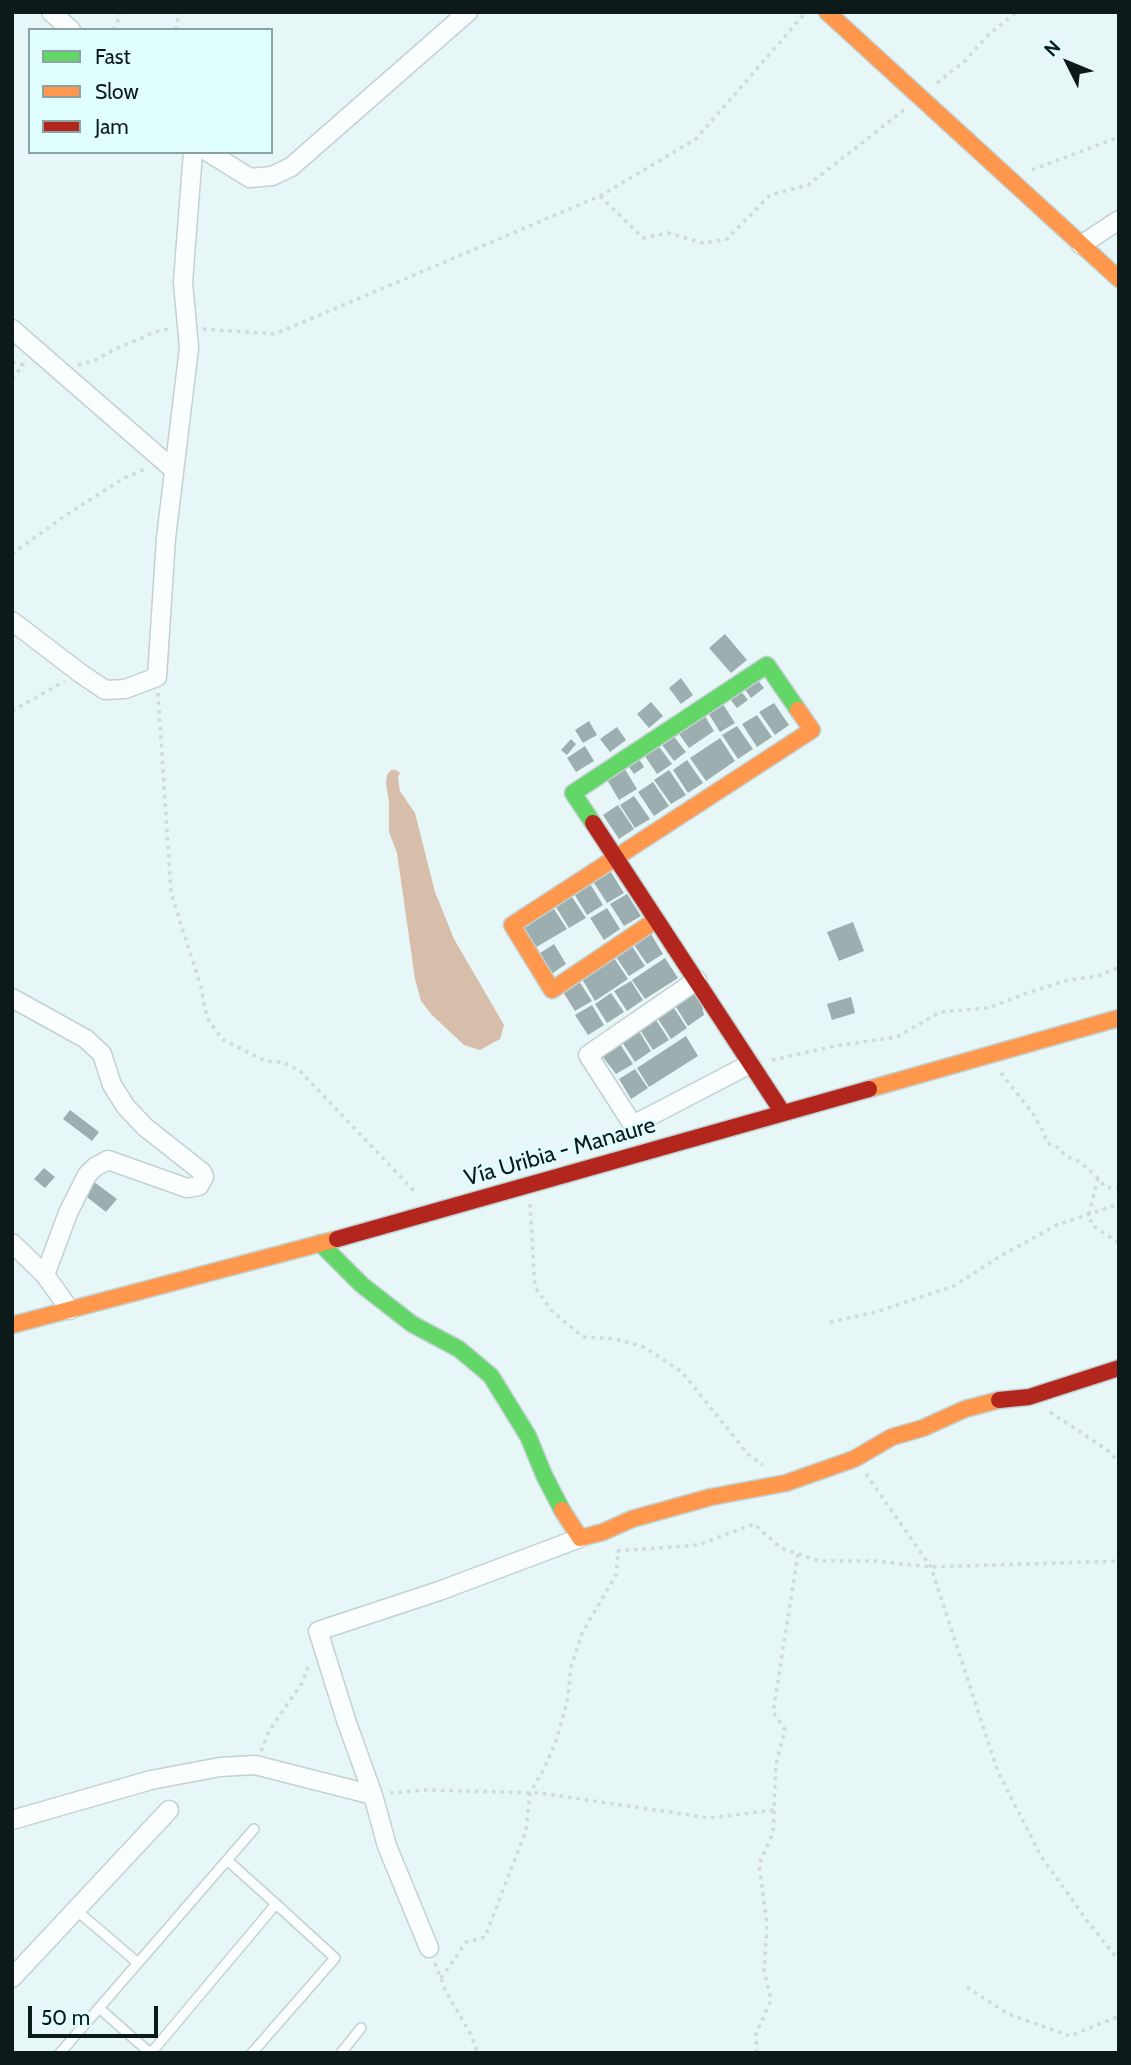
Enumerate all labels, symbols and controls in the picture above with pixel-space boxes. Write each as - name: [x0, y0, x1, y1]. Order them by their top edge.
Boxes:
- legend: [28, 28, 273, 154]
- north arrow: [1033, 28, 1103, 98]
- text: N: [1039, 36, 1065, 61]
- text: Fast: [95, 44, 131, 69]
- text: Slow: [95, 79, 139, 104]
- text: Jam: [95, 114, 129, 139]
- street label: Vía Uribia - Manaure: [461, 1111, 659, 1193]
- scale bar: [32, 1992, 161, 2036]
- text: 50 m: [41, 2005, 90, 2030]

